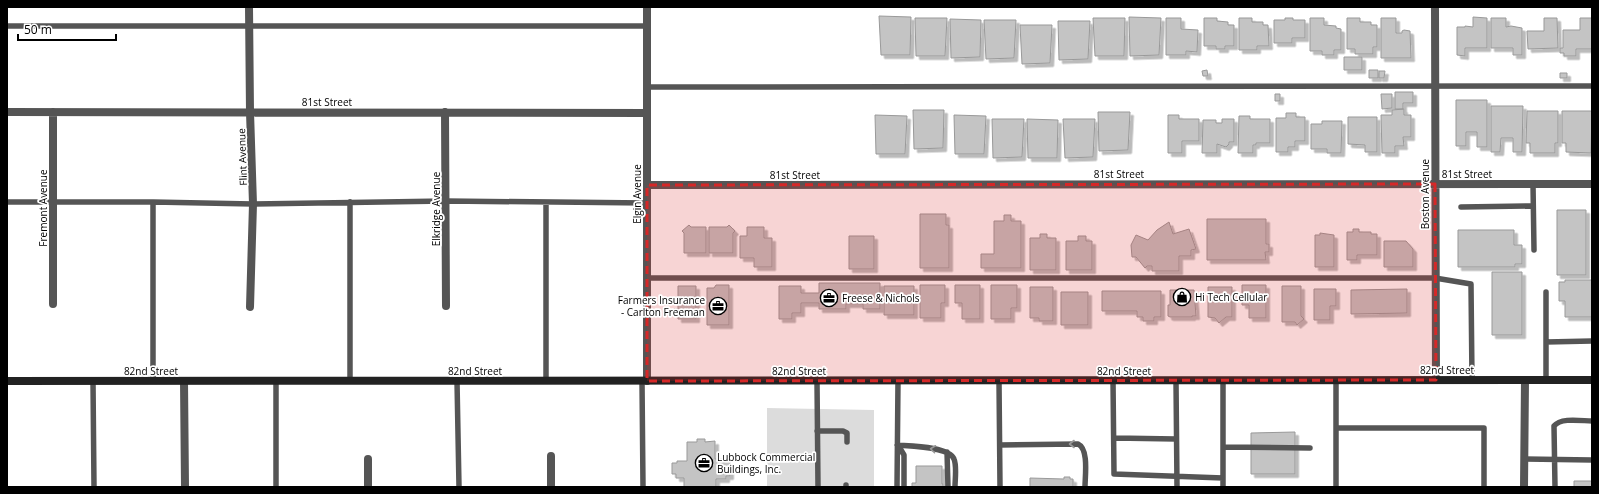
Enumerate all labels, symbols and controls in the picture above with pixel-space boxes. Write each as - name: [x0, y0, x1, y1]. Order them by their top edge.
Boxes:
- scale bar: [18, 16, 116, 42]
- text: 50 m: [24, 21, 52, 38]
- street label: 81st Street: [302, 95, 353, 109]
- street label: Flint Avenue: [234, 128, 250, 186]
- street label: Boston Avenue: [1418, 158, 1432, 229]
- street label: Elgin Avenue: [630, 164, 644, 224]
- street label: 81st Street: [1094, 167, 1145, 181]
- street label: 81st Street: [1442, 167, 1493, 181]
- street label: 81st Street: [770, 168, 821, 182]
- street label: Fremont Avenue: [36, 169, 50, 247]
- street label: Elkridge Avenue: [429, 171, 443, 246]
- shop icon: Hi Tech Cellular: [1172, 287, 1192, 307]
- office icon: Freese & Nichols: [819, 288, 839, 308]
- place label: Hi Tech Cellular: [1195, 290, 1267, 304]
- place label: Freese & Nichols: [842, 291, 920, 305]
- place label: Farmers Insurance - Carlton Freeman: [618, 293, 705, 319]
- office icon: Farmers Insurance - Carlton Freeman: [708, 296, 728, 316]
- street label: 82nd Street: [1420, 363, 1475, 377]
- street label: 82nd Street: [124, 364, 179, 378]
- street label: 82nd Street: [448, 364, 503, 378]
- street label: 82nd Street: [772, 364, 827, 378]
- street label: 82nd Street: [1097, 364, 1152, 378]
- one-way arrow: [1069, 440, 1075, 448]
- one-way arrow: [930, 444, 936, 453]
- place label: Lubbock Commercial Buildings, Inc.: [717, 450, 815, 476]
- office icon: Lubbock Commercial Buildings, Inc.: [694, 453, 714, 473]

